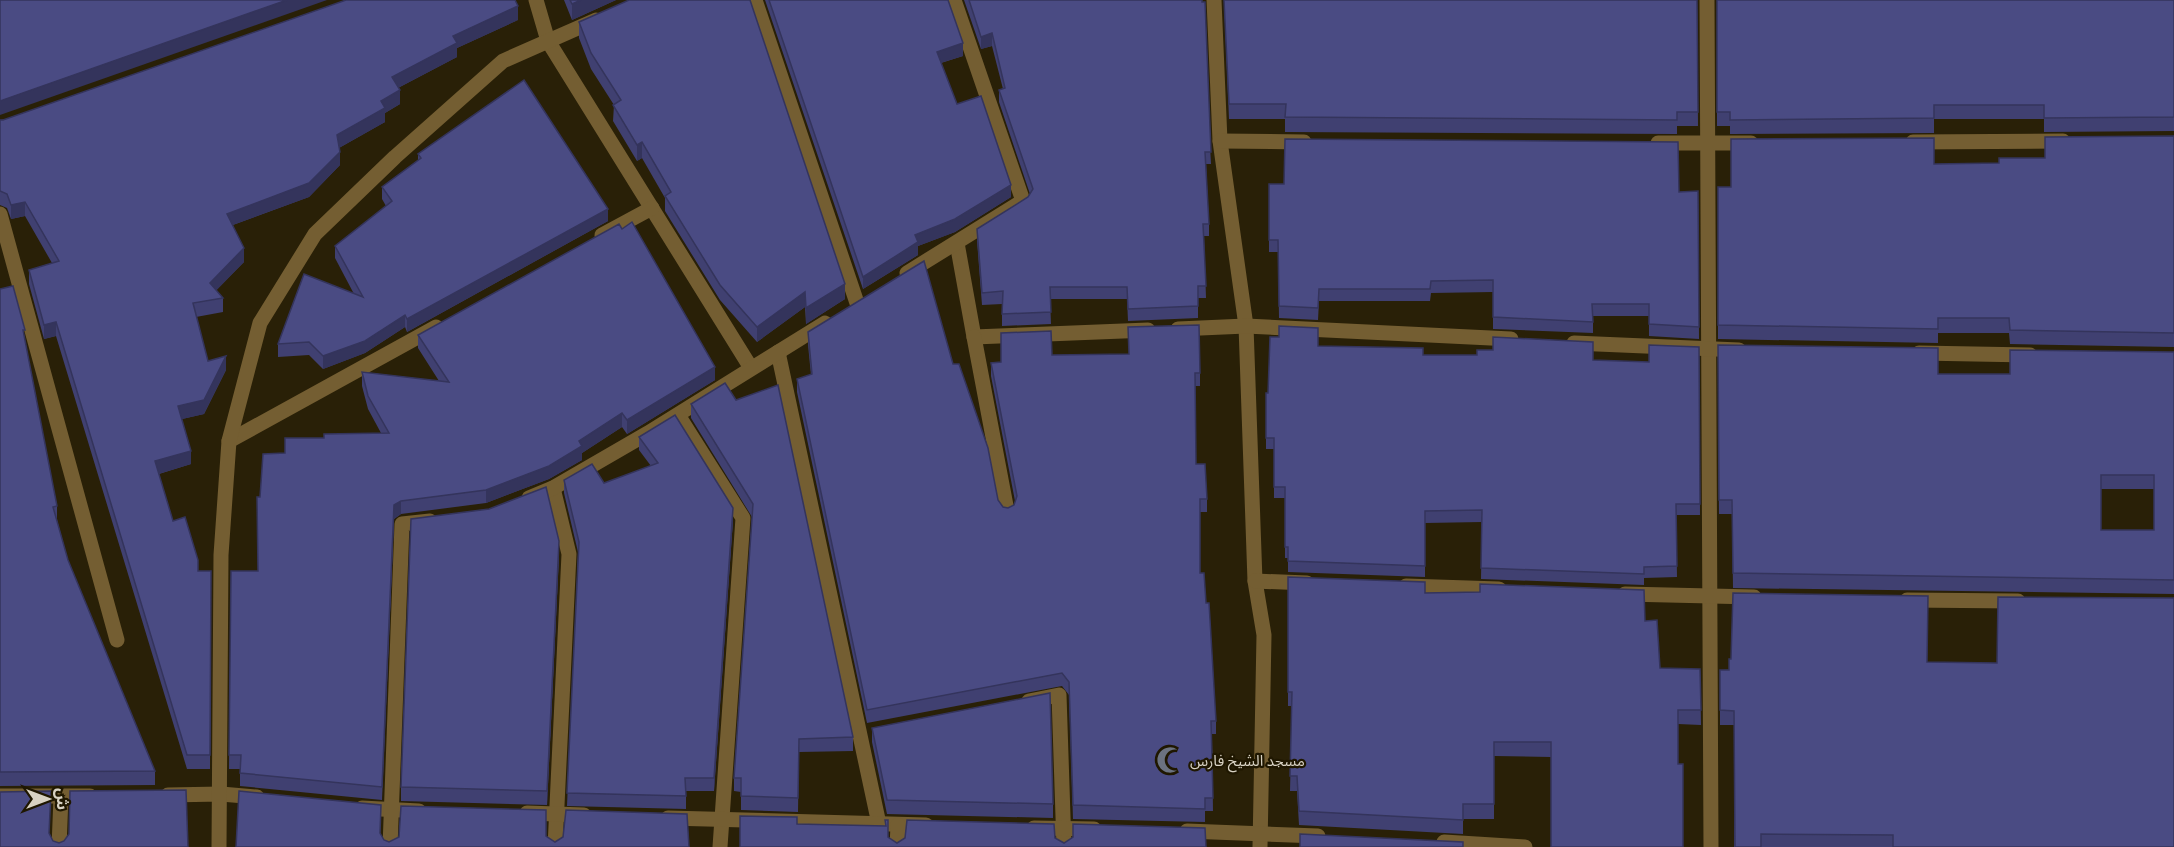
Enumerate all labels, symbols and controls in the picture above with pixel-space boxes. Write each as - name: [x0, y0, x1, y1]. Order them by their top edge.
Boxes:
- mosque icon: مسجد الشيخ فارس: [1155, 745, 1185, 775]
- place label: مسجد الشيخ فارس: [1190, 752, 1305, 773]
- north arrow: [18, 769, 78, 829]
- text: ش: [53, 788, 72, 810]

